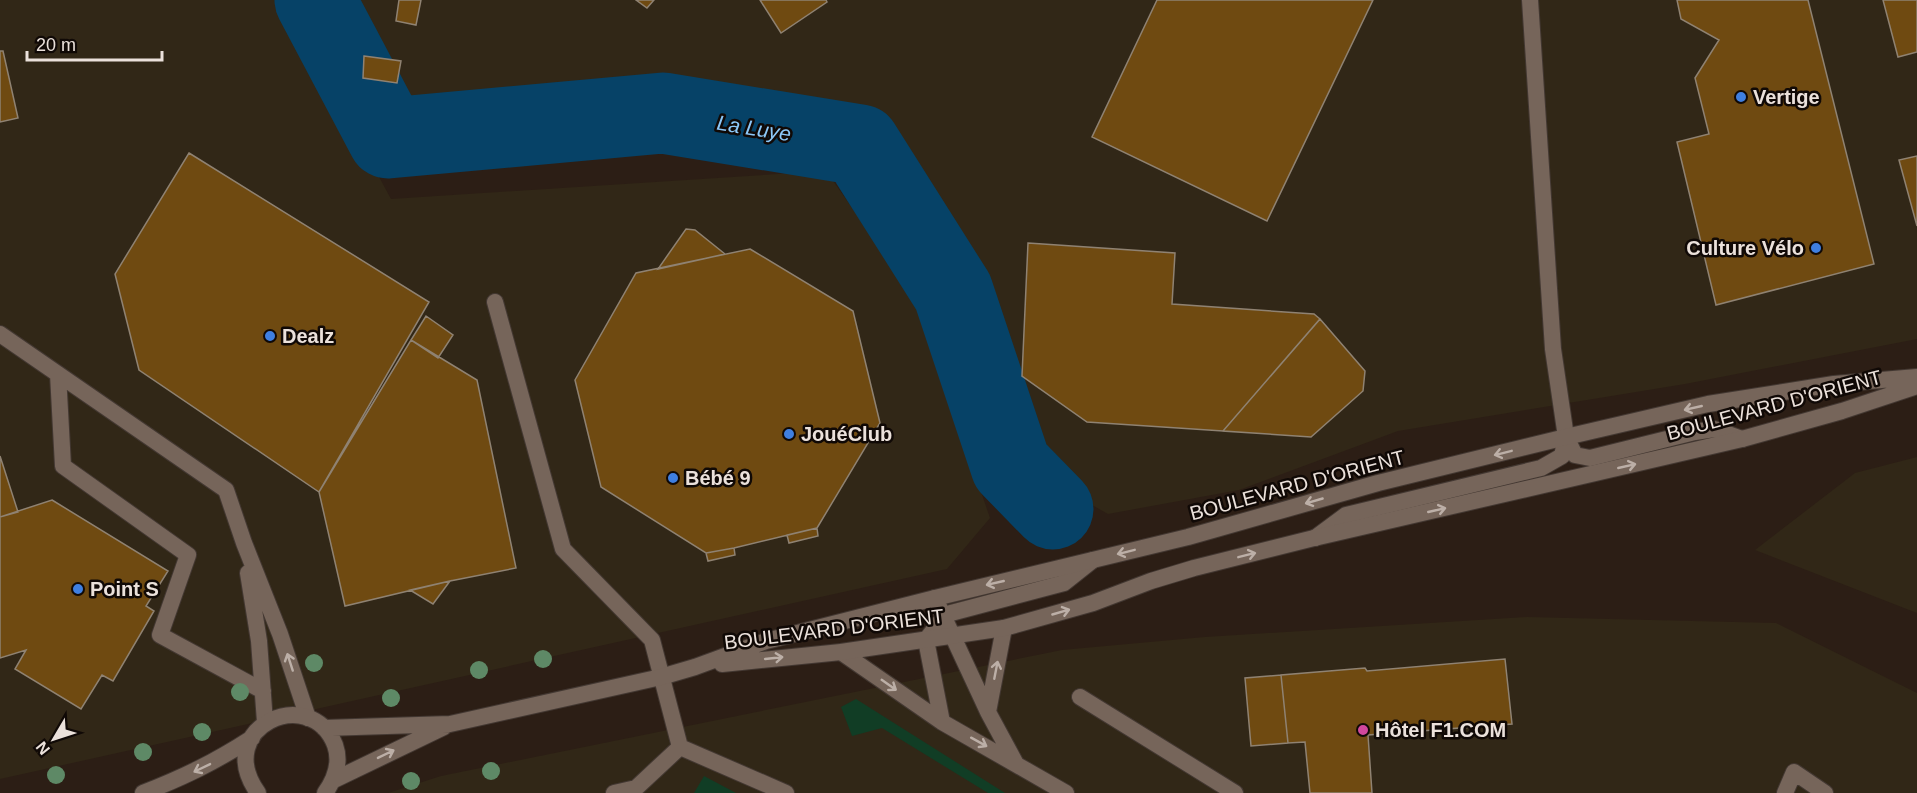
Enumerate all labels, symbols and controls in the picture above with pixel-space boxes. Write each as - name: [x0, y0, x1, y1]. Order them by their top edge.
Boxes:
- scale bar: [27, 24, 162, 62]
- text: 20 m: [36, 35, 76, 55]
- place label: Vertige: [1753, 86, 1820, 108]
- marker: Vertige: [1734, 90, 1748, 104]
- water label: La Luye: [715, 111, 793, 145]
- place label: Culture Vélo: [1686, 237, 1804, 259]
- marker: Culture Vélo: [1809, 241, 1823, 255]
- place label: Dealz: [282, 325, 334, 347]
- marker: Dealz: [263, 329, 277, 343]
- street label: BOULEVARD D'ORIENT: [1664, 366, 1884, 444]
- one-way arrow: [1684, 402, 1703, 414]
- place label: JouéClub: [801, 423, 892, 445]
- marker: JouéClub: [782, 427, 796, 441]
- street label: BOULEVARD D'ORIENT: [1187, 446, 1407, 524]
- one-way arrow: [1494, 447, 1513, 459]
- one-way arrow: [1617, 460, 1636, 472]
- place label: Bébé 9: [685, 467, 751, 489]
- marker: Bébé 9: [666, 471, 680, 485]
- one-way arrow: [1305, 496, 1324, 507]
- one-way arrow: [1427, 504, 1446, 516]
- one-way arrow: [1117, 547, 1136, 558]
- one-way arrow: [1237, 549, 1256, 560]
- place label: Point S: [90, 578, 159, 600]
- one-way arrow: [986, 578, 1005, 590]
- marker: Point S: [71, 582, 85, 596]
- street label: BOULEVARD D'ORIENT: [723, 605, 945, 653]
- one-way arrow: [1051, 606, 1070, 617]
- one-way arrow: [763, 652, 783, 663]
- one-way arrow: [283, 653, 294, 672]
- one-way arrow: [991, 661, 1002, 680]
- one-way arrow: [880, 679, 896, 691]
- north arrow: [24, 709, 84, 769]
- place label: Hôtel F1.COM: [1375, 719, 1506, 741]
- marker: Hôtel F1.COM: [1356, 723, 1370, 737]
- one-way arrow: [969, 737, 987, 748]
- text: N: [32, 738, 53, 758]
- one-way arrow: [377, 748, 395, 760]
- one-way arrow: [193, 762, 211, 774]

